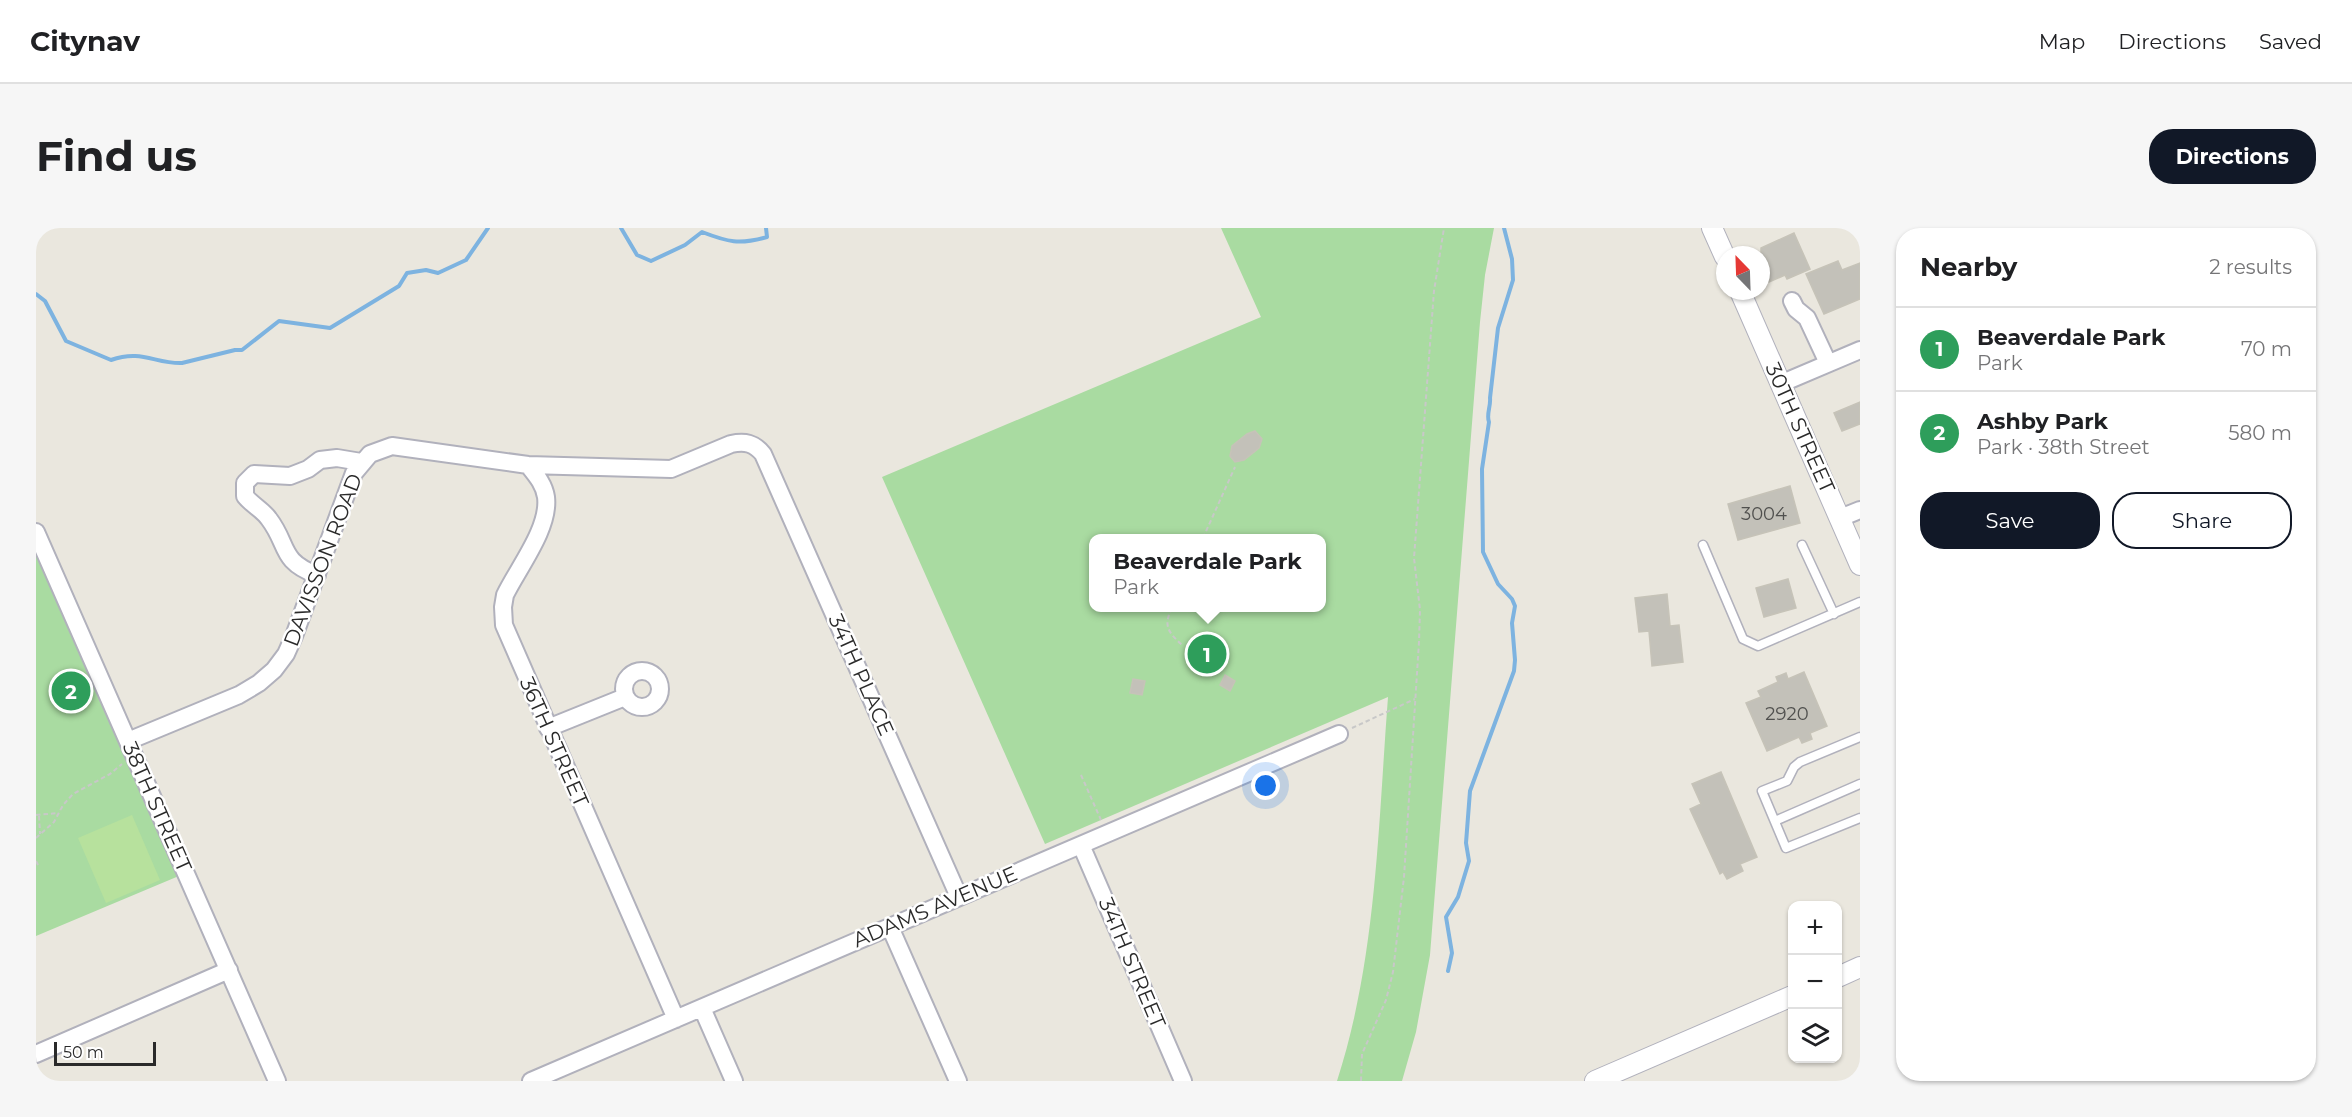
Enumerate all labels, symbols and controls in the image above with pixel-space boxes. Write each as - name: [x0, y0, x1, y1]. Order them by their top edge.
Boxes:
- text: Citynav: [30, 24, 140, 58]
- text: Map: [2039, 29, 2085, 54]
- text: Directions: [2118, 29, 2226, 54]
- text: Saved: [2259, 29, 2322, 54]
- button: Directions: [2149, 129, 2316, 184]
- text: Find us: [36, 130, 197, 182]
- north arrow: [1716, 246, 1770, 300]
- text: Nearby: [1920, 251, 2017, 283]
- text: 2 results: [2209, 255, 2292, 279]
- text: Beaverdale Park: [1977, 324, 2165, 351]
- text: 1: [1936, 337, 1943, 361]
- text: 70 m: [2241, 337, 2292, 361]
- text: Park: [1977, 351, 2023, 375]
- street label: 30TH STREET: [1761, 359, 1840, 497]
- text: Ashby Park: [1977, 408, 2108, 435]
- text: 2: [1934, 421, 1945, 445]
- text: 580 m: [2228, 421, 2292, 445]
- text: Park · 38th Street: [1977, 435, 2150, 459]
- street label: DAVISSON ROAD: [278, 470, 367, 650]
- button: Save: [1920, 492, 2100, 549]
- button: Share: [2112, 492, 2292, 549]
- house number: 3004: [1741, 503, 1787, 525]
- popup: [1089, 534, 1326, 612]
- text: Beaverdale Park: [1113, 548, 1302, 575]
- text: Park: [1113, 575, 1159, 599]
- street label: 34TH PLACE: [824, 610, 899, 739]
- pin: 1: [1188, 632, 1226, 676]
- pin: 2: [51, 668, 90, 714]
- street label: 36TH STREET: [515, 673, 594, 810]
- house number: 2920: [1765, 703, 1809, 725]
- street label: 38TH STREET: [118, 738, 197, 876]
- your location: [1251, 771, 1280, 800]
- street label: ADAMS AVENUE: [849, 861, 1021, 952]
- street label: 34TH STREET: [1094, 894, 1171, 1032]
- map controls: [1788, 901, 1842, 1063]
- button: +: [1788, 901, 1842, 955]
- button: −: [1788, 955, 1842, 1009]
- button: layers: [1788, 1009, 1842, 1063]
- scale bar: [54, 1039, 156, 1066]
- text: 50 m: [63, 1043, 104, 1062]

